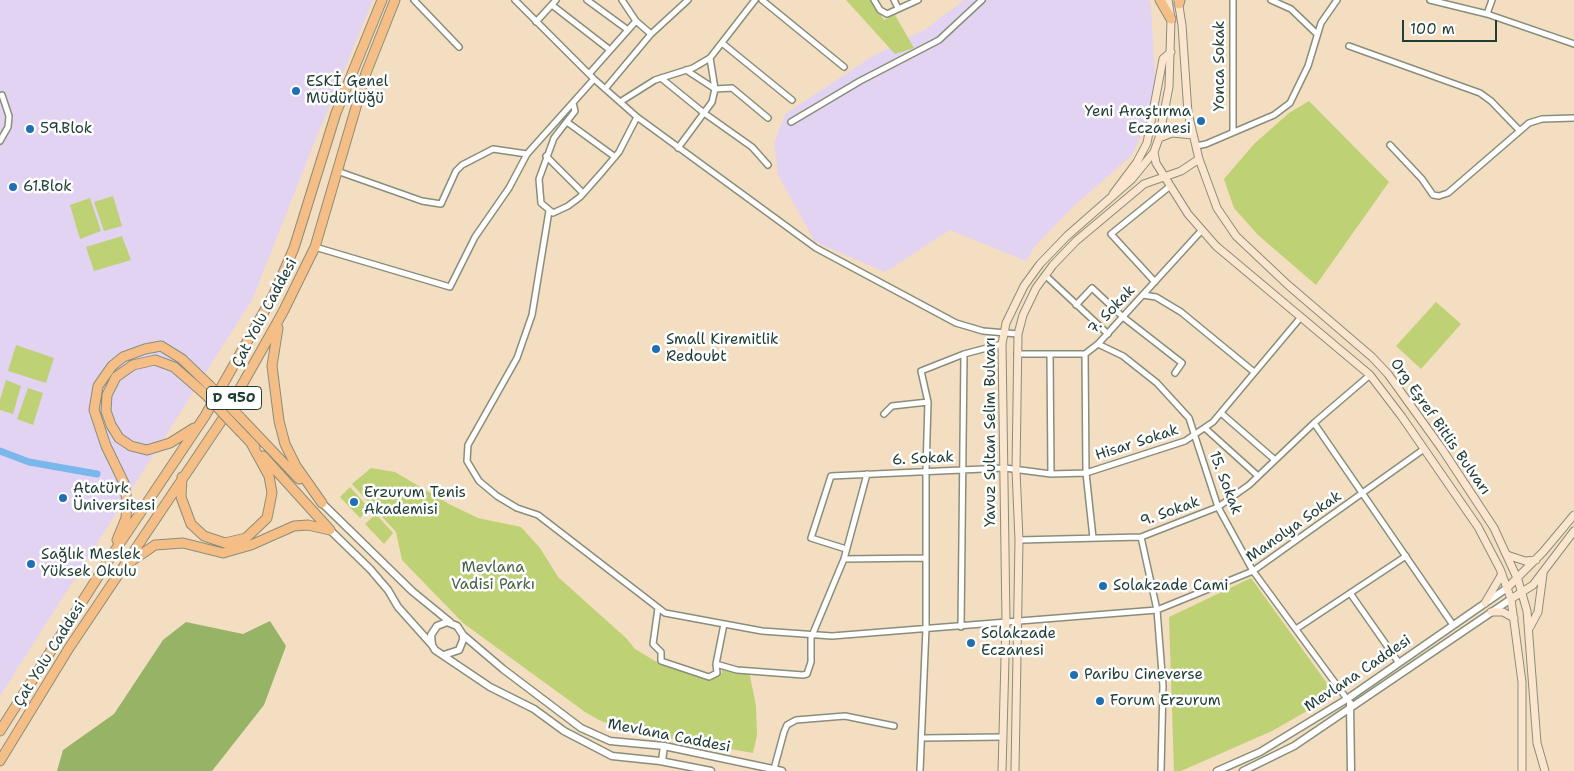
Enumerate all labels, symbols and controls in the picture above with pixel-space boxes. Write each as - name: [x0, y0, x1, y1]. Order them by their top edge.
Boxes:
- scale bar: [1404, 10, 1499, 42]
- text: 100 m: [1410, 19, 1455, 39]
- street label: Yonca Sokak: [1211, 21, 1229, 111]
- place label: ESKİ Genel Müdürlüğü: [306, 73, 388, 108]
- marker: ESKİ Genel Müdürlüğü: [290, 85, 302, 97]
- place label: Yeni Araştırma Eczanesi: [1084, 103, 1191, 138]
- marker: Yeni Araştırma Eczanesi: [1195, 115, 1207, 127]
- place label: 59.Blok: [40, 120, 92, 138]
- marker: 59.Blok: [24, 123, 36, 135]
- place label: 61.Blok: [23, 178, 72, 196]
- marker: 61.Blok: [7, 181, 19, 193]
- street label: Çat Yolu Caddesi: [229, 255, 301, 371]
- street label: 7. Sokak: [1085, 282, 1139, 338]
- place label: Small Kiremitlik Redoubt: [666, 331, 779, 366]
- street label: Yavuz Sultan Selim Bulvarı: [982, 337, 1000, 527]
- marker: Small Kiremitlik Redoubt: [650, 343, 662, 355]
- street label: Org Eşref Bitlis Bulvarı: [1386, 355, 1494, 499]
- road number: D 950: [206, 386, 262, 409]
- street label: Hisar Sokak: [1093, 421, 1181, 465]
- street label: 6. Sokak: [892, 448, 954, 470]
- street label: 15. Sokak: [1205, 449, 1245, 517]
- place label: Atatürk Üniversitesi: [73, 480, 155, 515]
- place label: Erzurum Tenis Akademisi: [364, 484, 466, 519]
- street label: Manolya Sokak: [1243, 487, 1345, 567]
- marker: Atatürk Üniversitesi: [57, 492, 69, 504]
- street label: 9. Sokak: [1138, 493, 1202, 531]
- marker: Erzurum Tenis Akademisi: [348, 496, 360, 508]
- place label: Sağlık Meslek Yüksek Okulu: [41, 546, 141, 581]
- marker: Sağlık Meslek Yüksek Okulu: [25, 558, 37, 570]
- park label: Mevlana Vadisi Parkı: [451, 559, 535, 594]
- place label: Solakzade Cami: [1113, 577, 1229, 595]
- marker: Solakzade Cami: [1097, 580, 1109, 592]
- street label: Çat Yolu Caddesi: [10, 598, 90, 710]
- place label: Solakzade Eczanesi: [981, 625, 1056, 660]
- street label: Mevlana Caddesi: [1301, 632, 1415, 716]
- marker: Solakzade Eczanesi: [965, 637, 977, 649]
- place label: Paribu Cineverse: [1084, 666, 1203, 684]
- marker: Paribu Cineverse: [1068, 669, 1080, 681]
- place label: Forum Erzurum: [1110, 692, 1221, 710]
- marker: Forum Erzurum: [1094, 695, 1106, 707]
- street label: Mevlana Caddesi: [606, 715, 732, 757]

